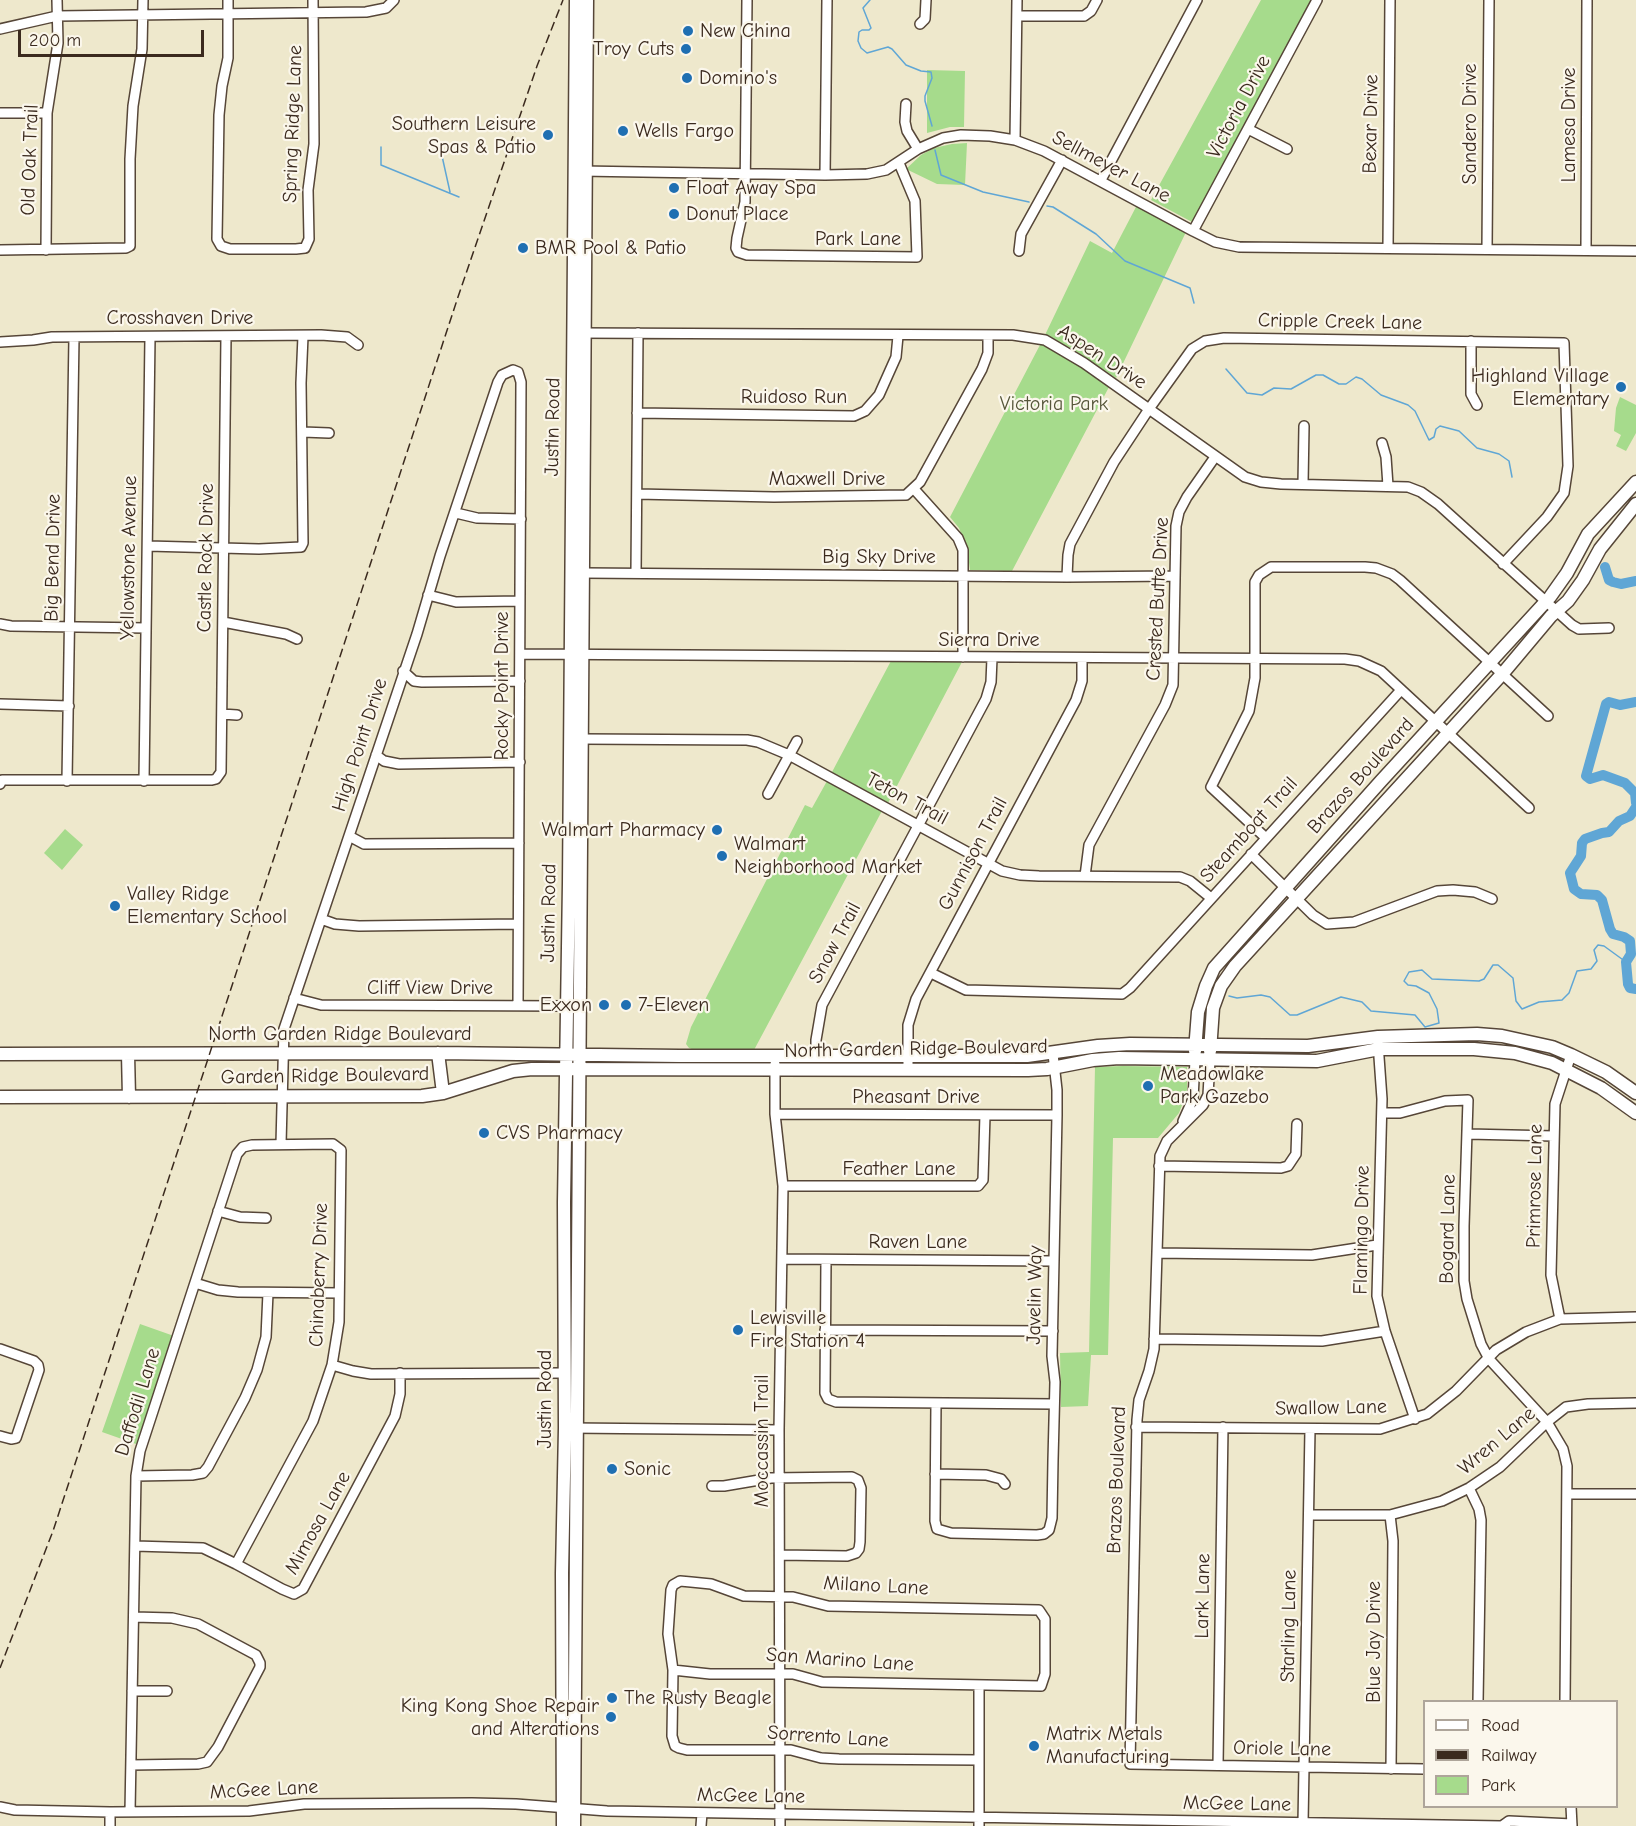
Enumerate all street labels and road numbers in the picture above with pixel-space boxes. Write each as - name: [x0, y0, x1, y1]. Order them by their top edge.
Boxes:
- street label: Spring Ridge Lane: [278, 45, 308, 203]
- street label: Victoria Drive: [1202, 51, 1276, 163]
- street label: Sandero Drive: [1458, 64, 1482, 184]
- street label: Lamesa Drive: [1557, 68, 1581, 182]
- street label: Bexar Drive: [1358, 74, 1384, 174]
- street label: Old Oak Trail: [16, 104, 44, 216]
- street label: Sellmeyer Lane: [1048, 126, 1174, 208]
- street label: Park Lane: [815, 227, 901, 251]
- street label: Crosshaven Drive: [107, 306, 253, 330]
- street label: Cripple Creek Lane: [1258, 309, 1422, 335]
- street label: Aspen Drive: [1053, 319, 1151, 395]
- street label: Justin Road: [540, 377, 566, 477]
- street label: Ruidoso Run: [741, 385, 847, 409]
- street label: Maxwell Drive: [769, 467, 885, 491]
- street label: Yellowstone Avenue: [116, 476, 142, 640]
- street label: Castle Rock Drive: [193, 483, 219, 633]
- street label: Big Bend Drive: [40, 494, 66, 622]
- street label: Crested Butte Drive: [1142, 517, 1174, 681]
- street label: Big Sky Drive: [822, 545, 936, 569]
- street label: Rocky Point Drive: [490, 611, 514, 761]
- street label: Sierra Drive: [938, 628, 1040, 652]
- street label: High Point Drive: [327, 675, 393, 815]
- street label: Brazos Boulevard: [1303, 713, 1419, 839]
- street label: Teton Trail: [862, 767, 952, 831]
- street label: Steamboat Trail: [1195, 772, 1303, 888]
- street label: Gunnison Trail: [933, 793, 1013, 915]
- street label: Justin Road: [536, 863, 562, 963]
- street label: Snow Trail: [804, 898, 866, 988]
- street label: Cliff View Drive: [367, 976, 493, 1000]
- street label: North Garden Ridge Boulevard: [208, 1022, 472, 1046]
- street label: North Garden Ridge Boulevard: [784, 1035, 1048, 1063]
- street label: Garden Ridge Boulevard: [221, 1062, 429, 1090]
- street label: Pheasant Drive: [852, 1085, 980, 1109]
- street label: Primrose Lane: [1522, 1124, 1548, 1248]
- street label: Feather Lane: [843, 1157, 955, 1181]
- street label: Flamingo Drive: [1349, 1165, 1375, 1295]
- street label: Bogard Lane: [1435, 1174, 1461, 1284]
- street label: Chinaberry Drive: [304, 1203, 334, 1347]
- street label: Raven Lane: [869, 1230, 967, 1254]
- street label: Javelin Way: [1022, 1245, 1048, 1345]
- street label: Daffodil Lane: [110, 1345, 166, 1459]
- street label: Justin Road: [533, 1350, 557, 1448]
- street label: Moccassin Trail: [750, 1374, 774, 1508]
- street label: Swallow Lane: [1275, 1395, 1387, 1421]
- street label: Wren Lane: [1453, 1402, 1541, 1480]
- street label: Brazos Boulevard: [1102, 1406, 1132, 1554]
- street label: Mimosa Lane: [280, 1467, 356, 1579]
- street label: Lark Lane: [1190, 1553, 1216, 1639]
- street label: Starling Lane: [1276, 1569, 1302, 1683]
- street label: Milano Lane: [823, 1571, 929, 1601]
- street label: Blue Jay Drive: [1362, 1581, 1386, 1703]
- street label: San Marino Lane: [765, 1643, 915, 1677]
- street label: Sorrento Lane: [766, 1721, 890, 1753]
- street label: Oriole Lane: [1233, 1736, 1331, 1762]
- street label: McGee Lane: [209, 1775, 319, 1805]
- street label: McGee Lane: [697, 1783, 805, 1809]
- street label: McGee Lane: [1183, 1791, 1291, 1817]

